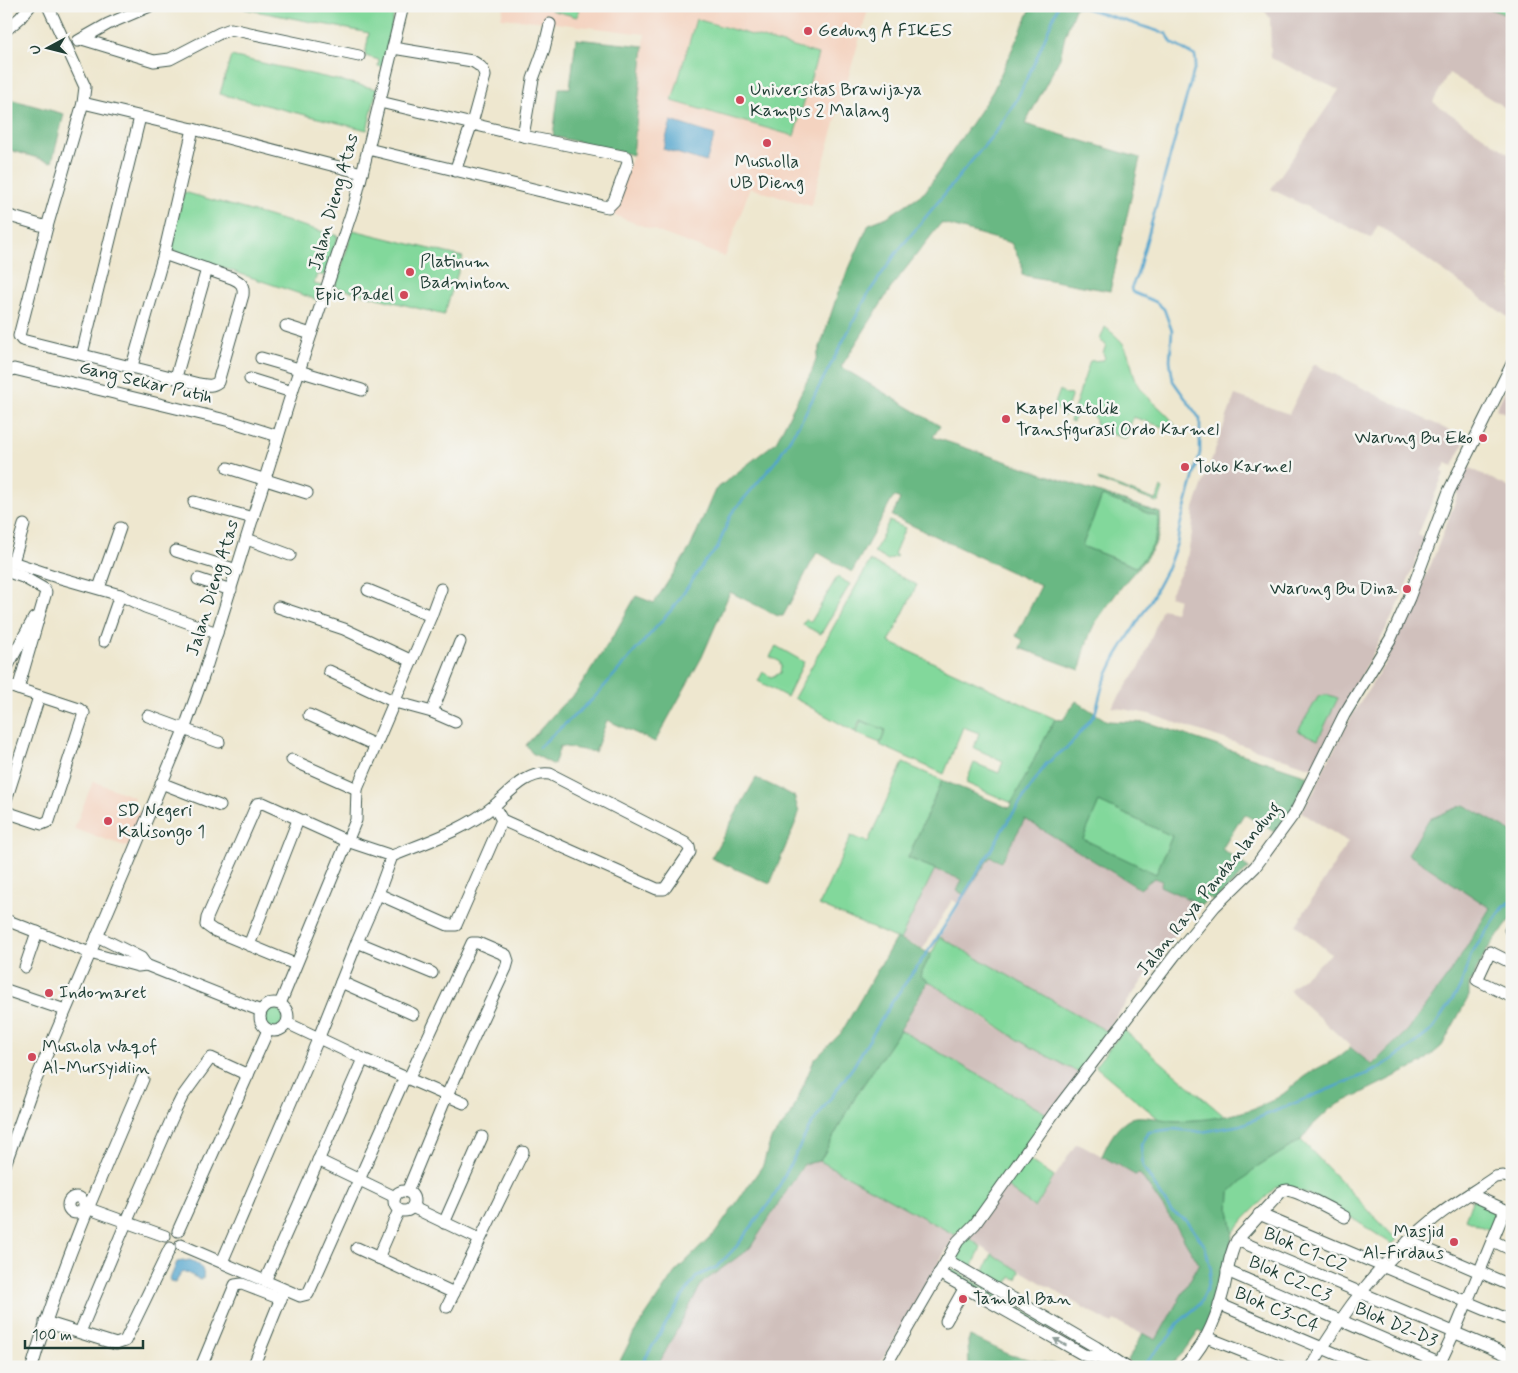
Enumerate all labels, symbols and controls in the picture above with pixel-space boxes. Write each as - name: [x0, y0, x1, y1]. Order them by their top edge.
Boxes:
- place label: Gedung A FIKES: [818, 19, 952, 43]
- north arrow: [22, 22, 72, 72]
- marker: Gedung A FIKES: [802, 25, 814, 37]
- text: U: [27, 44, 46, 55]
- place label: Universitas Brawijaya Kampus 2 Malang: [750, 78, 922, 123]
- marker: Universitas Brawijaya Kampus 2 Malang: [734, 94, 746, 106]
- street label: Jalan Dieng Atas: [303, 131, 366, 274]
- marker: Musholla UB Dieng: [761, 137, 773, 149]
- place label: Musholla UB Dieng: [730, 150, 804, 195]
- place label: Platinum Badminton: [420, 250, 509, 295]
- marker: Platinum Badminton: [404, 266, 416, 278]
- place label: Epic Padel: [315, 283, 394, 307]
- marker: Epic Padel: [398, 289, 410, 301]
- street label: Gang Sekar Putih: [77, 356, 215, 411]
- place label: Kapel Katolik Transfigurasi Ordo Karmel: [1016, 397, 1219, 442]
- marker: Kapel Katolik Transfigurasi Ordo Karmel: [1000, 413, 1012, 425]
- place label: Warung Bu Eko: [1355, 426, 1473, 450]
- marker: Warung Bu Eko: [1477, 432, 1489, 444]
- place label: Toko Karmel: [1195, 455, 1292, 479]
- marker: Toko Karmel: [1179, 461, 1191, 473]
- street label: Jalan Dieng Atas: [181, 517, 246, 659]
- place label: Warung Bu Dina: [1270, 577, 1397, 601]
- marker: Warung Bu Dina: [1401, 583, 1413, 595]
- street label: Jalan Raya Pandanlandung: [1131, 797, 1288, 982]
- place label: SD Negeri Kalisongo 1: [118, 799, 205, 845]
- marker: SD Negeri Kalisongo 1: [102, 815, 114, 827]
- place label: Indomaret: [59, 981, 147, 1005]
- marker: Indomaret: [43, 987, 55, 999]
- place label: Mushola Waqof Al-Mursyidiin: [42, 1035, 158, 1080]
- marker: Mushola Waqof Al-Mursyidiin: [26, 1051, 38, 1063]
- place label: Masjid Al-Firdaus: [1363, 1220, 1444, 1265]
- street label: Blok C1-C2: [1260, 1222, 1350, 1278]
- marker: Masjid Al-Firdaus: [1448, 1236, 1460, 1248]
- street label: Blok C2-C3: [1245, 1250, 1335, 1308]
- street label: Blok C3-C4: [1231, 1281, 1323, 1339]
- place label: Tambal Ban: [973, 1287, 1071, 1311]
- marker: Tambal Ban: [957, 1293, 969, 1305]
- street label: Blok D2-D3: [1351, 1297, 1441, 1353]
- scale bar: [25, 1318, 142, 1350]
- text: 100 m: [32, 1326, 72, 1346]
- one-way arrow: [1054, 1337, 1067, 1346]

